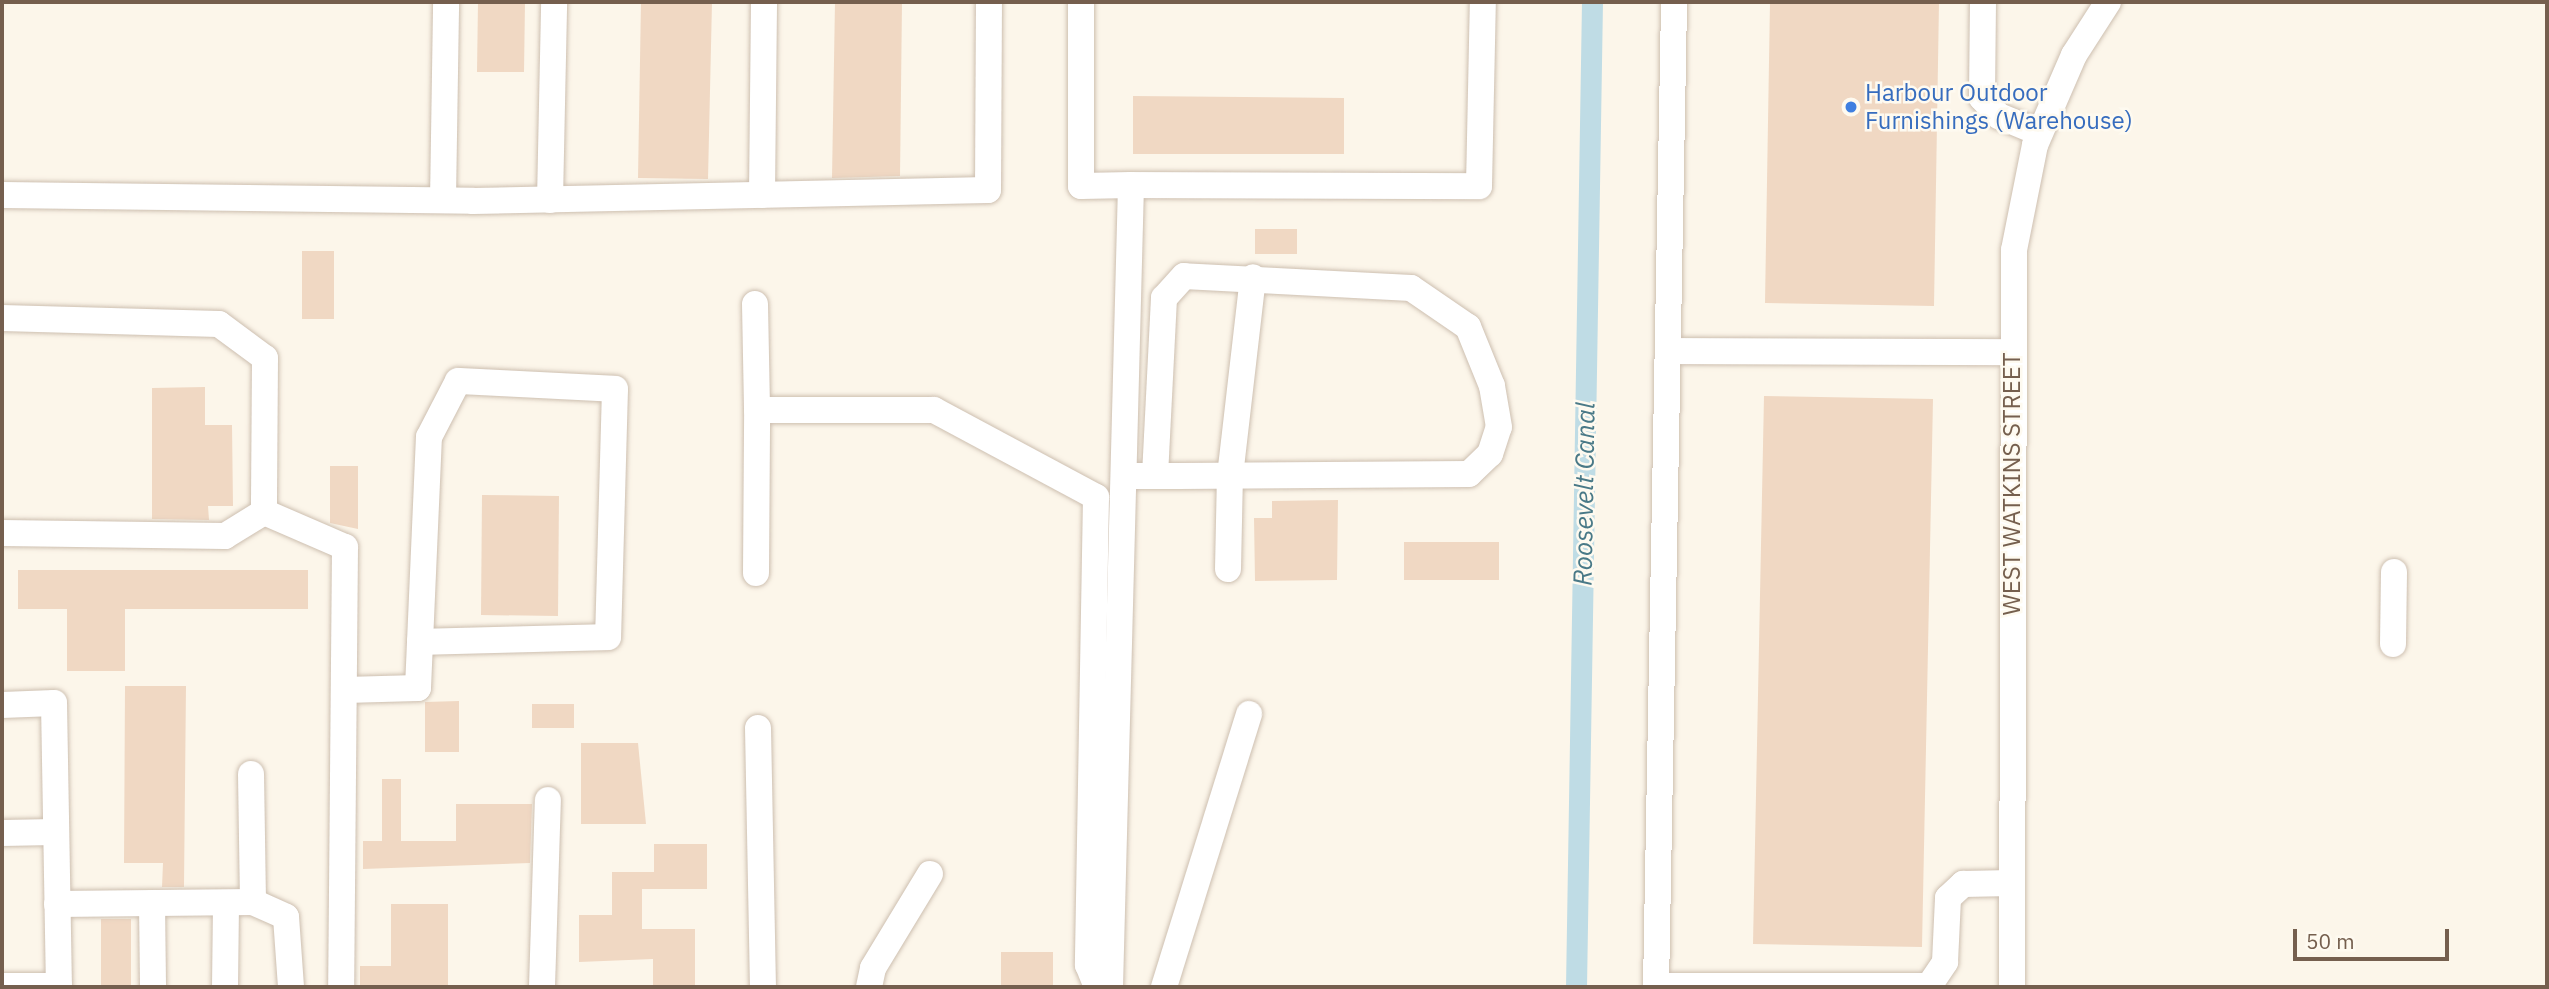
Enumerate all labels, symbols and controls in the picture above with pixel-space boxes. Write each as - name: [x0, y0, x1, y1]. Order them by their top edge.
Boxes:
- place label: Harbour Outdoor Furnishings (Warehouse): [1865, 79, 2133, 135]
- marker: Harbour Outdoor Furnishings (Warehouse): [1843, 99, 1859, 115]
- street label: WEST WATKINS STREET: [1998, 352, 2026, 616]
- water label: Roosevelt Canal: [1567, 402, 1601, 586]
- scale bar: [2297, 916, 2453, 960]
- text: 50 m: [2306, 927, 2355, 955]

